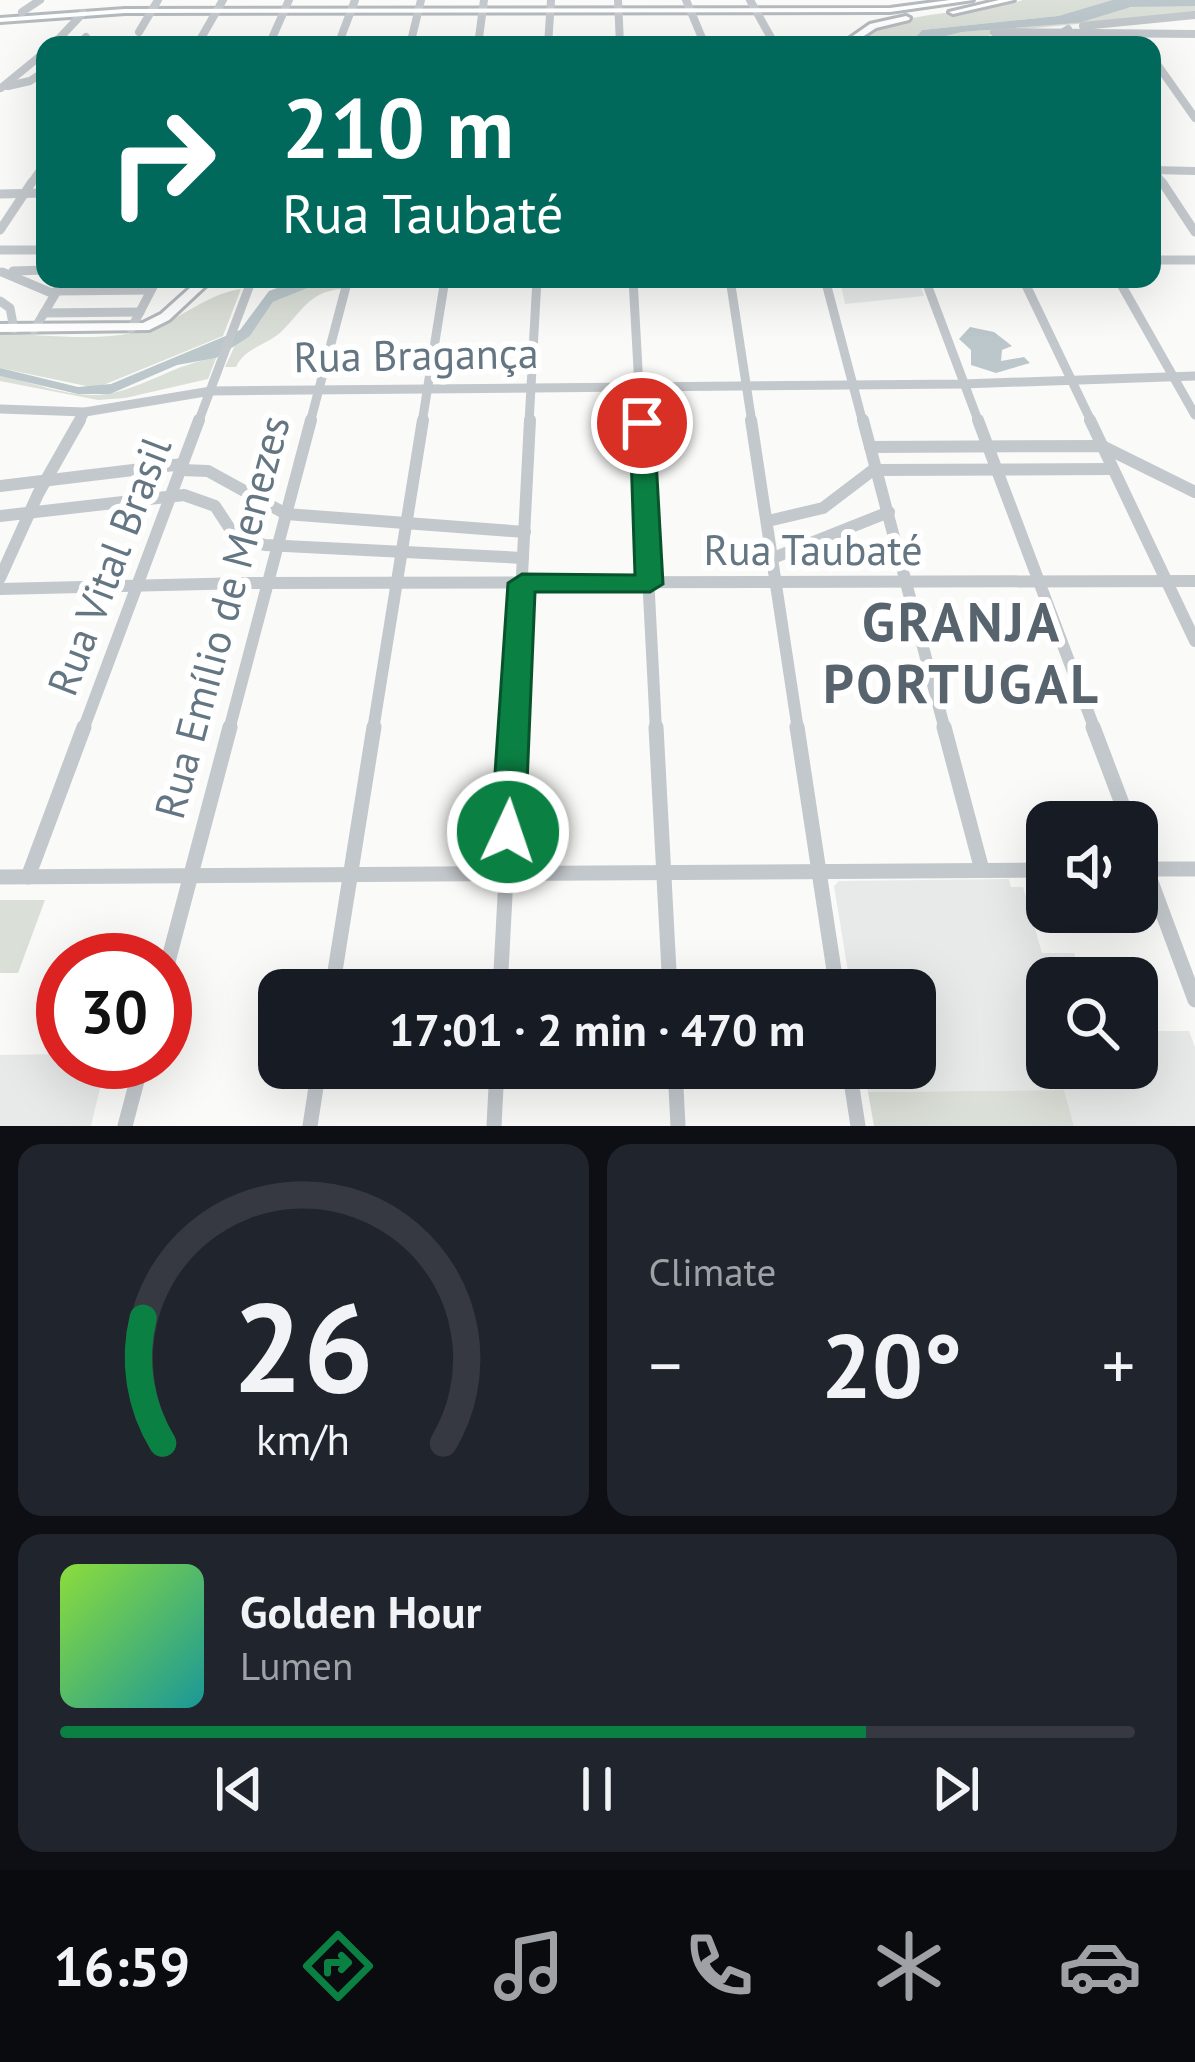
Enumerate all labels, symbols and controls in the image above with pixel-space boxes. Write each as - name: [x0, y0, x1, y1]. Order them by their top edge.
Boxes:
- text: 210 m: [282, 72, 514, 181]
- icon: right: [84, 84, 240, 240]
- text: Rua Taubaté: [282, 178, 564, 248]
- street label: Rua Bragança: [293, 325, 539, 384]
- pin: [591, 372, 693, 474]
- icon: arrive: [609, 390, 675, 456]
- street label: Rua Emílio de Menezes: [141, 409, 302, 824]
- street label: Rua Vital Brasil: [34, 429, 183, 703]
- street label: Rua Taubaté: [704, 522, 922, 577]
- district label: GRANJA PORTUGAL: [823, 586, 1101, 718]
- position arrow: [445, 769, 571, 895]
- map controls: [1026, 801, 1158, 1089]
- button: sound: [1026, 801, 1158, 933]
- speed limit sign: 30: [36, 933, 192, 1089]
- button: search: [1026, 957, 1158, 1089]
- text: 17:01 · 2 min · 470 m: [389, 1000, 805, 1058]
- text: Climate: [649, 1246, 776, 1297]
- text: 26: [232, 1265, 374, 1426]
- text: 20°: [821, 1306, 962, 1423]
- text: −: [649, 1322, 682, 1407]
- text: +: [1102, 1322, 1135, 1407]
- text: km/h: [256, 1411, 350, 1467]
- text: Golden Hour: [240, 1582, 481, 1640]
- text: Lumen: [240, 1640, 353, 1691]
- icon: previous: [206, 1756, 272, 1822]
- icon: pause: [564, 1756, 630, 1822]
- icon: next: [923, 1756, 989, 1822]
- icon: directions: [296, 1924, 380, 2008]
- icon: music: [487, 1924, 571, 2008]
- icon: phone: [677, 1924, 761, 2008]
- icon: climate: [867, 1924, 951, 2008]
- icon: car: [1058, 1924, 1142, 2008]
- text: 16:59: [53, 1931, 190, 2001]

